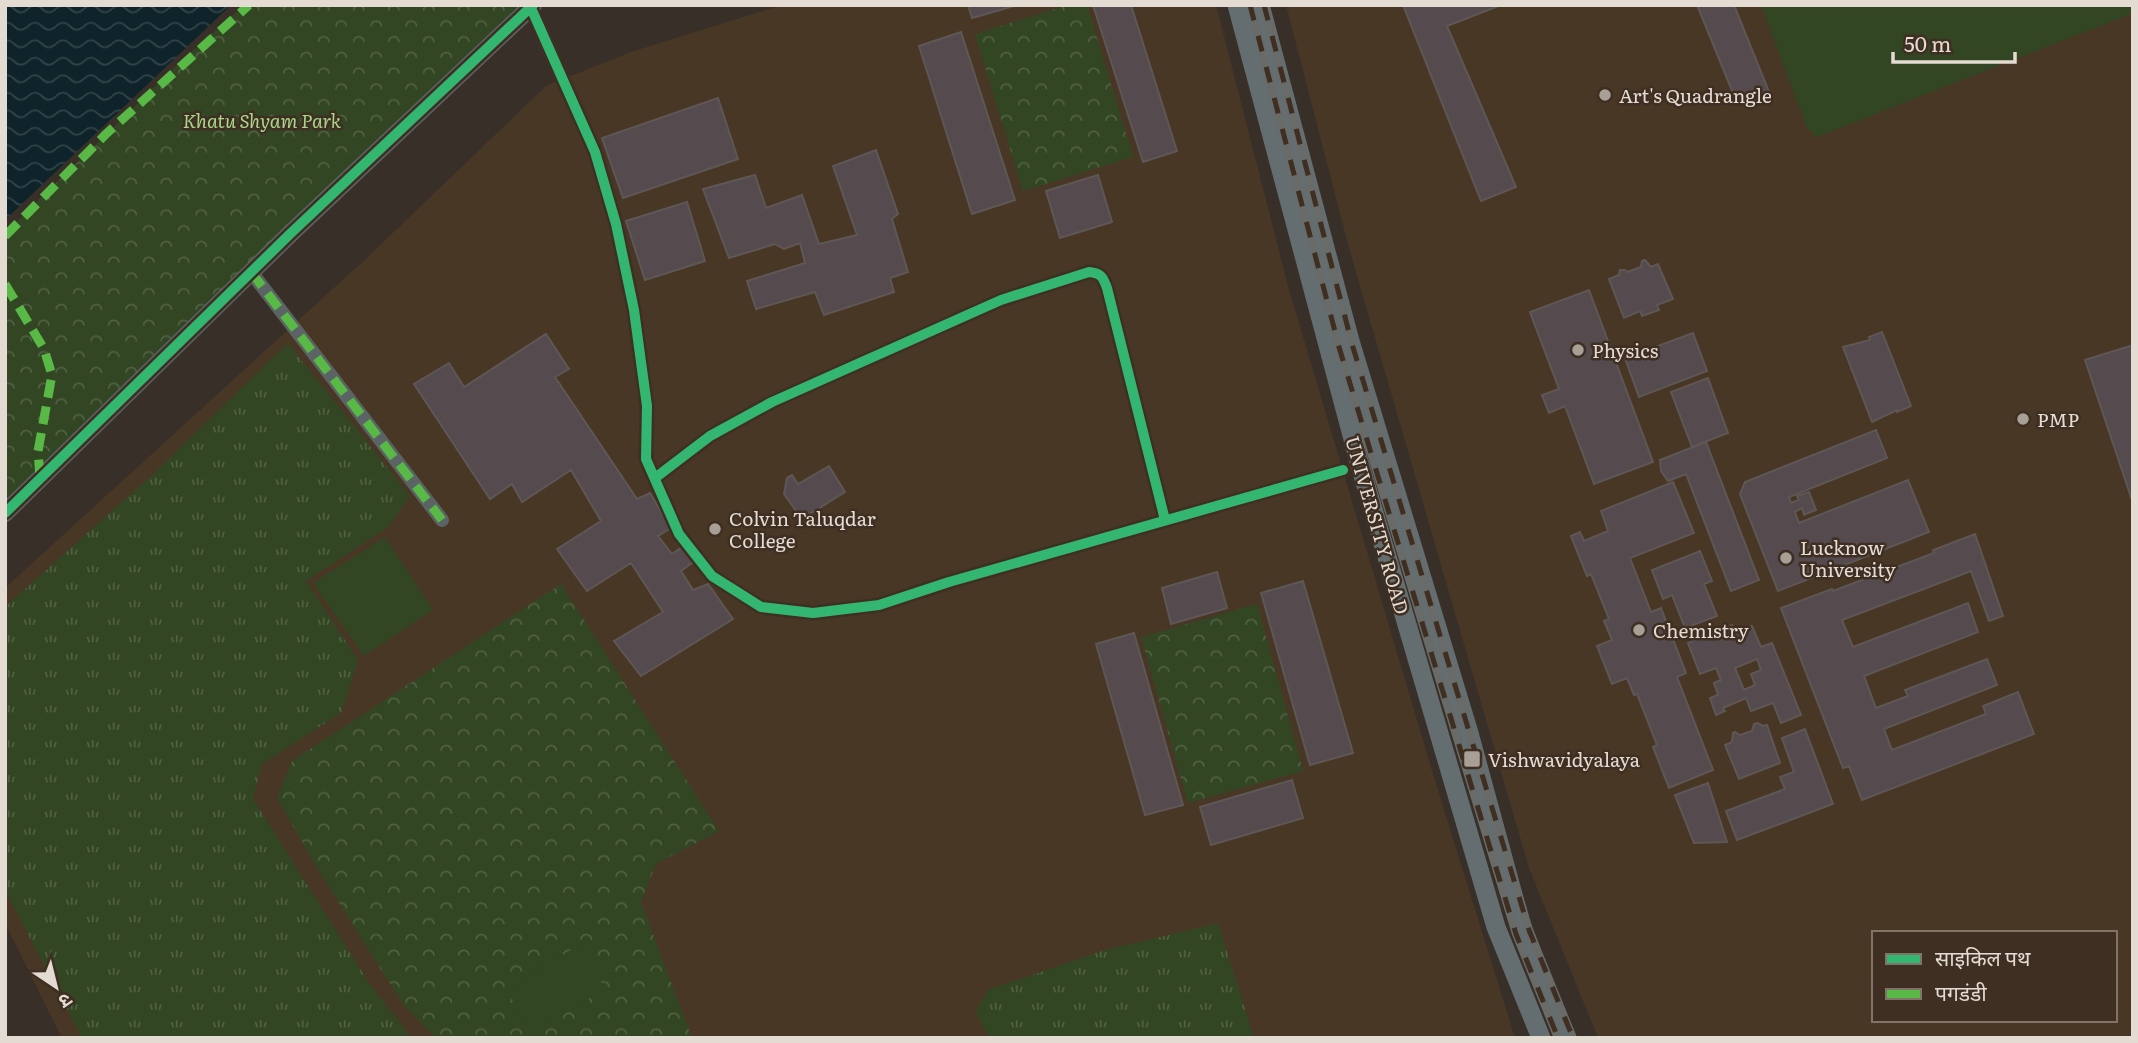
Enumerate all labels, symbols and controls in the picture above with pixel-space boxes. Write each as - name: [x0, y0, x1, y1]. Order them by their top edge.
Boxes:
- scale bar: [1893, 21, 2016, 65]
- text: 50 m: [1904, 27, 1951, 58]
- place label: Art's Quadrangle: [1619, 81, 1772, 109]
- marker: Art's Quadrangle: [1597, 87, 1613, 103]
- park label: Khatu Shyam Park: [183, 106, 342, 134]
- place label: Physics: [1592, 336, 1659, 364]
- marker: Physics: [1570, 342, 1586, 358]
- place label: PMP: [2037, 405, 2079, 433]
- marker: PMP: [2015, 411, 2031, 427]
- street label: UNIVERSITY ROAD: [1339, 433, 1417, 617]
- place label: Colvin Taluqdar College: [729, 504, 876, 554]
- marker: Colvin Taluqdar College: [707, 521, 723, 537]
- place label: Lucknow University: [1800, 533, 1896, 583]
- marker: Lucknow University: [1778, 550, 1794, 566]
- place label: Chemistry: [1653, 616, 1749, 644]
- marker: Chemistry: [1631, 622, 1647, 638]
- place label: Vishwavidyalaya: [1488, 745, 1641, 773]
- marker: Vishwavidyalaya: [1462, 749, 1482, 769]
- legend: [1872, 931, 2117, 1022]
- text: साइकिल पथ: [1935, 941, 2031, 972]
- north arrow: [21, 952, 91, 1022]
- text: पगडंडी: [1935, 976, 1987, 1007]
- text: उ: [53, 987, 79, 1017]

